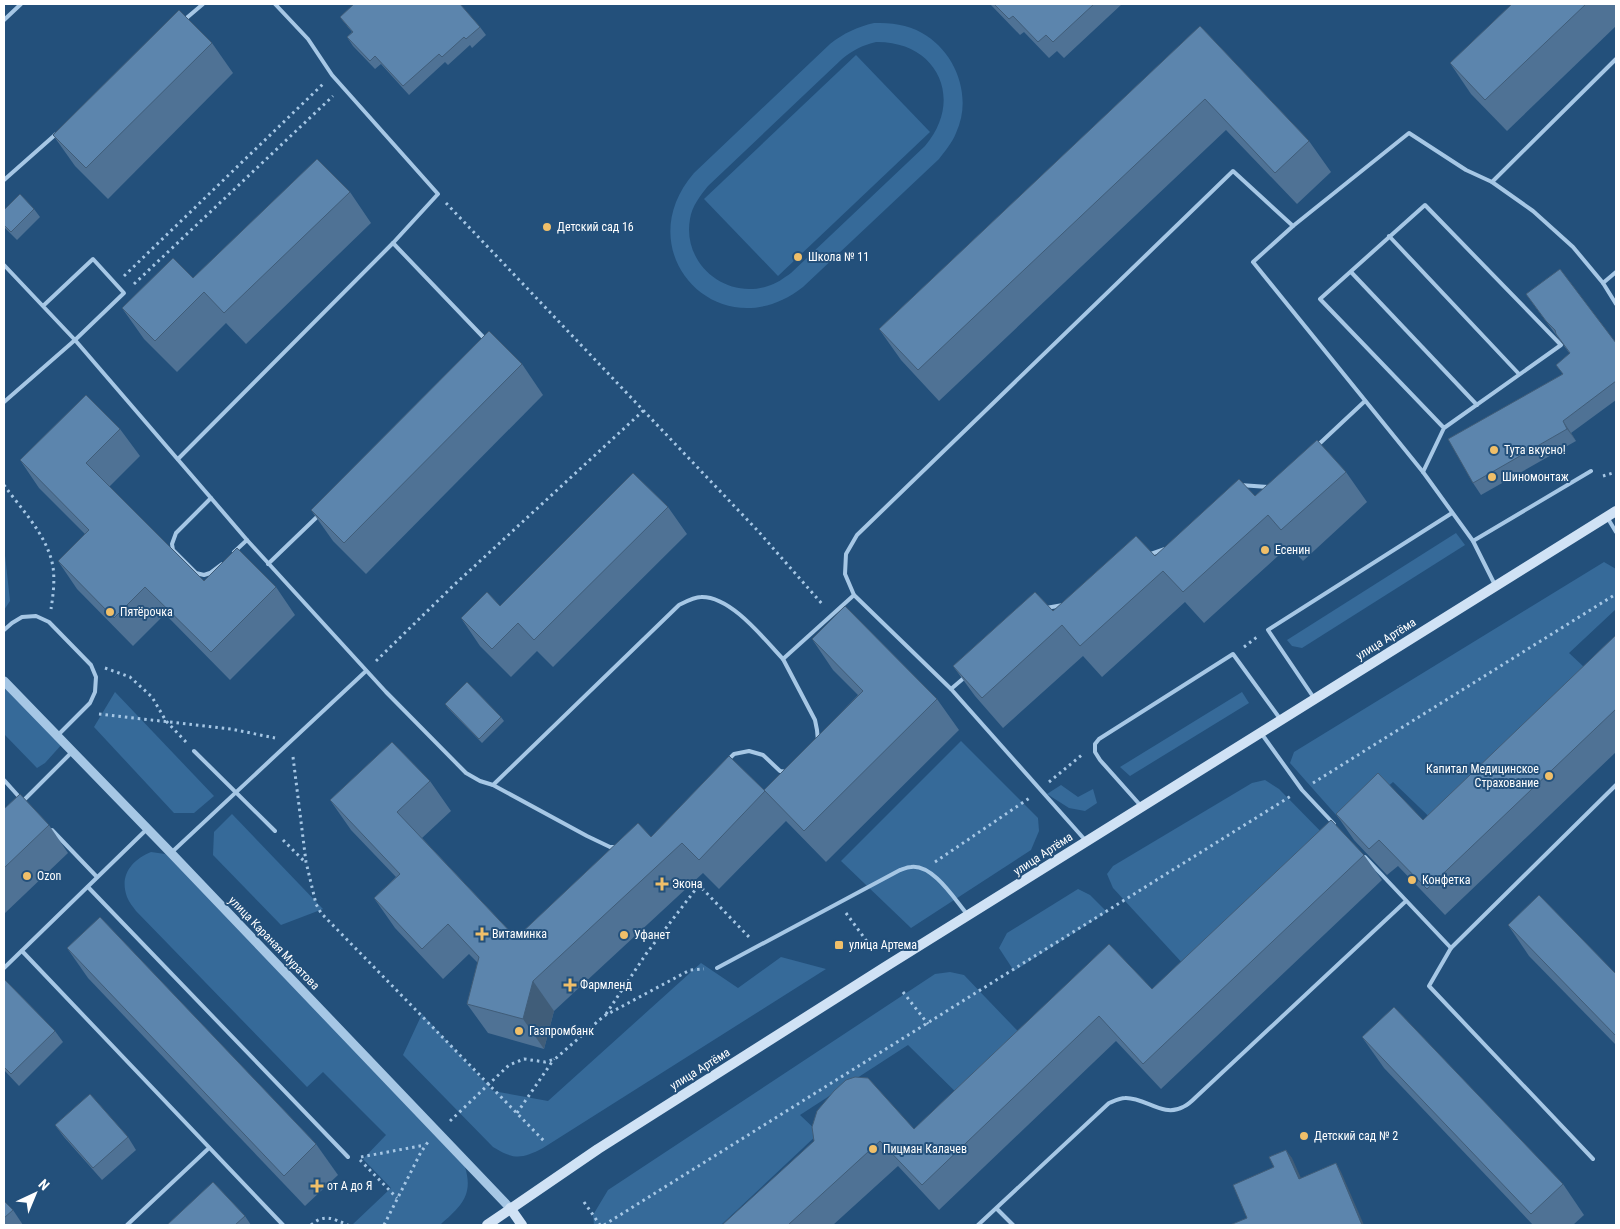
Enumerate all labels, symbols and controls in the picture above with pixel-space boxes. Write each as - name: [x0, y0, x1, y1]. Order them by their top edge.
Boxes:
- place label: Детский сад 16: [557, 220, 634, 234]
- marker: Детский сад 16: [541, 221, 553, 233]
- place label: Школа № 11: [808, 250, 869, 264]
- marker: Школа № 11: [792, 251, 804, 263]
- place label: Тута вкусно!: [1504, 443, 1566, 457]
- marker: Тута вкусно!: [1488, 444, 1500, 456]
- place label: Шиномонтаж: [1502, 470, 1569, 484]
- marker: Шиномонтаж: [1486, 471, 1498, 483]
- place label: Есенин: [1275, 543, 1310, 557]
- marker: Есенин: [1259, 544, 1271, 556]
- place label: Пятёрочка: [120, 605, 173, 619]
- marker: Пятёрочка: [104, 606, 116, 618]
- street label: улица Артёма: [1353, 615, 1419, 663]
- place label: Капитал Медицинское Страхование: [1426, 762, 1539, 790]
- marker: Капитал Медицинское Страхование: [1543, 770, 1555, 782]
- street label: улица Артёма: [1011, 829, 1076, 878]
- place label: Ozon: [37, 869, 61, 883]
- marker: Ozon: [21, 870, 33, 882]
- place label: Конфетка: [1422, 873, 1471, 887]
- marker: Конфетка: [1406, 874, 1418, 886]
- place label: Экона: [672, 877, 703, 891]
- marker: Экона: [656, 878, 668, 890]
- street label: улица Караная Муратова: [226, 893, 322, 993]
- place label: Витаминка: [492, 927, 547, 941]
- marker: Витаминка: [476, 928, 488, 940]
- place label: Уфанет: [634, 928, 670, 942]
- marker: Уфанет: [618, 929, 630, 941]
- place label: улица Артема: [849, 938, 917, 952]
- marker: улица Артема: [833, 939, 845, 951]
- place label: Фармленд: [580, 978, 632, 992]
- marker: Фармленд: [564, 979, 576, 991]
- place label: Газпромбанк: [529, 1024, 594, 1038]
- marker: Газпромбанк: [513, 1025, 525, 1037]
- street label: улица Артёма: [667, 1045, 733, 1093]
- place label: Детский сад № 2: [1314, 1129, 1398, 1143]
- marker: Детский сад № 2: [1298, 1130, 1310, 1142]
- place label: Пицман Калачев: [883, 1142, 967, 1156]
- marker: Пицман Калачев: [867, 1143, 879, 1155]
- north arrow: [10, 1169, 60, 1219]
- text: N: [35, 1176, 53, 1193]
- place label: от А до Я: [327, 1179, 372, 1193]
- marker: от А до Я: [311, 1180, 323, 1192]

